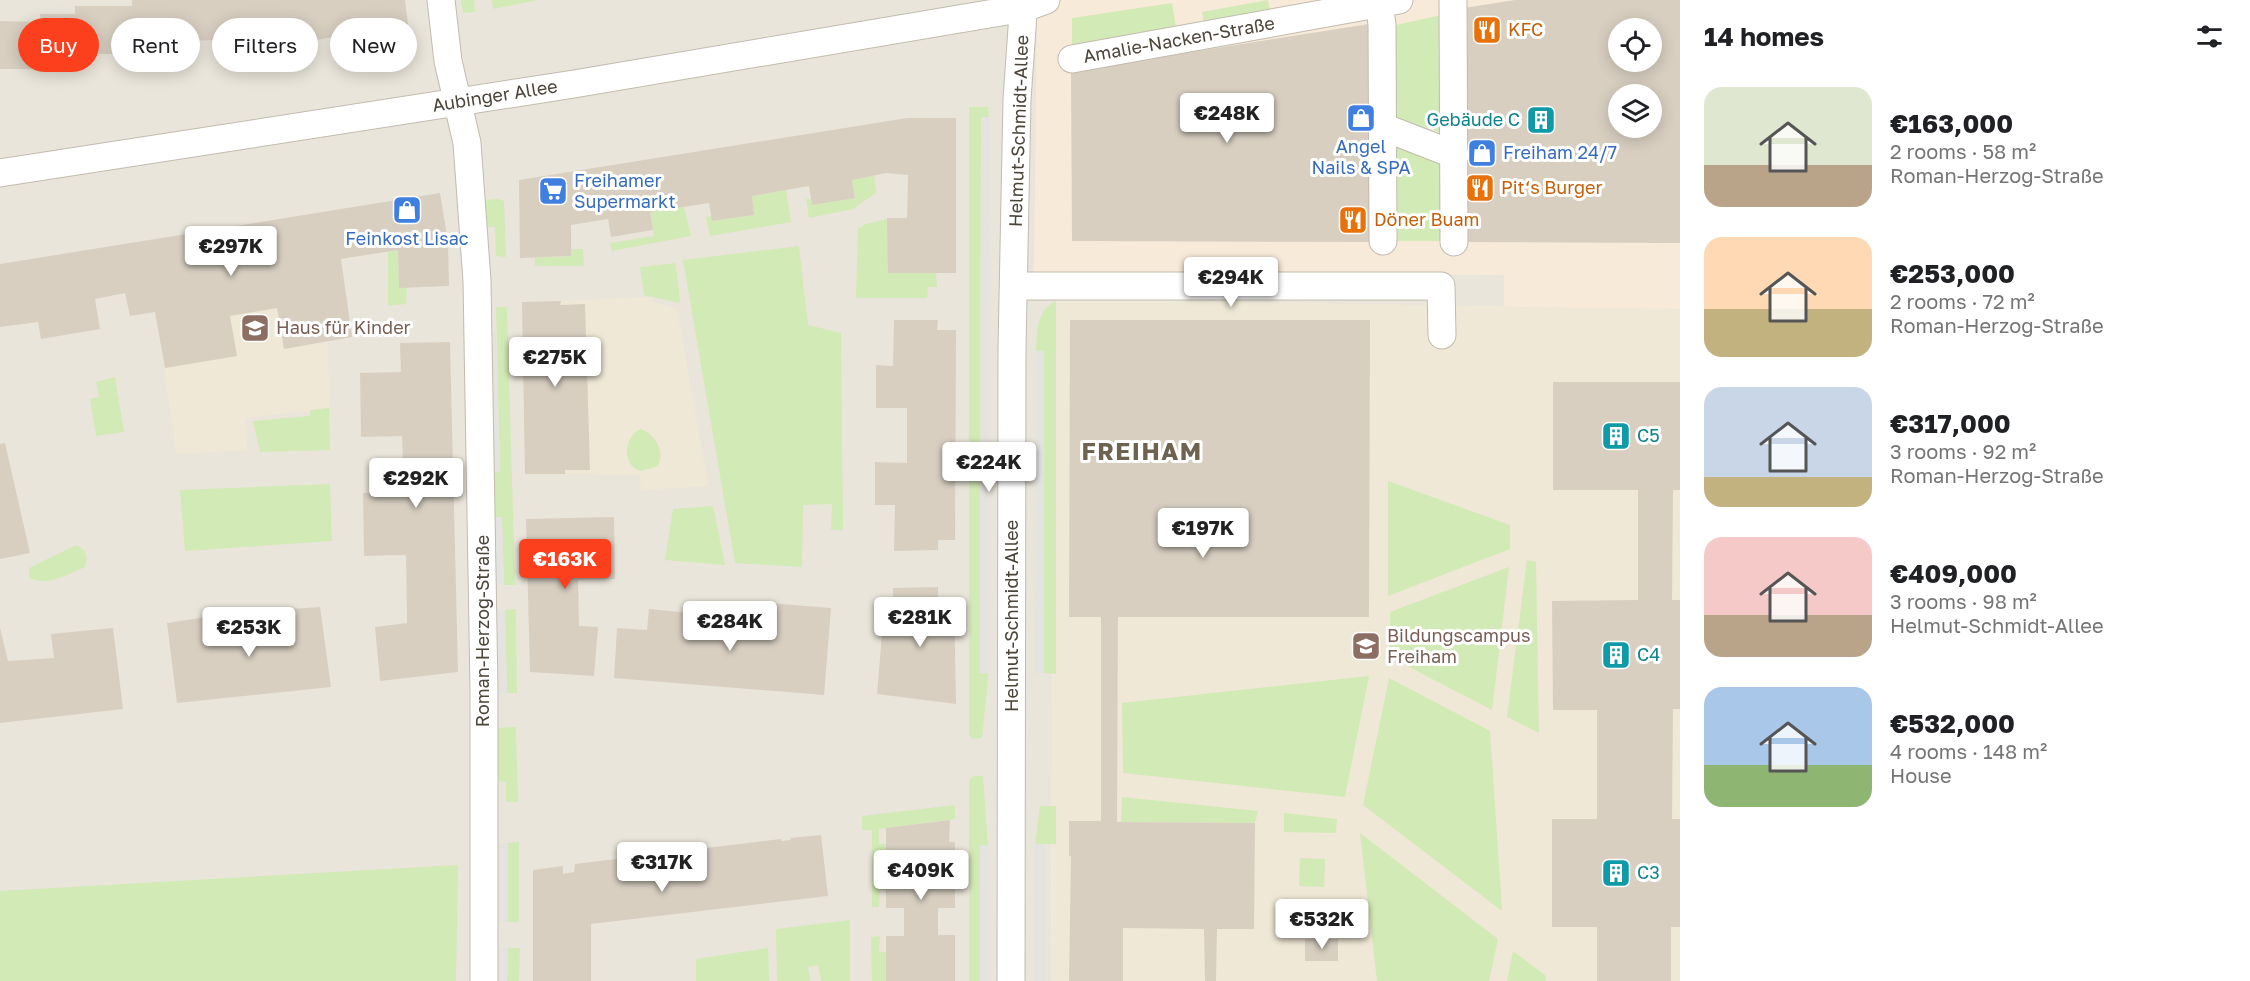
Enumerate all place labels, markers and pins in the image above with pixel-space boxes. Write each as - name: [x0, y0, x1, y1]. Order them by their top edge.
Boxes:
- restaurant icon: KFC: [1471, 14, 1503, 46]
- place label: KFC: [1508, 18, 1543, 40]
- pin: €248K: [1185, 93, 1269, 144]
- shop icon: Angel Nails & SPA: [1345, 102, 1377, 134]
- building icon: Gebäude C: [1525, 104, 1557, 136]
- place label: Gebäude C: [1426, 108, 1520, 130]
- place label: Angel Nails & SPA: [1312, 135, 1410, 178]
- shop icon: Freiham 24/7: [1466, 137, 1498, 169]
- place label: Freiham 24/7: [1503, 141, 1617, 163]
- place label: Freihamer Supermarkt: [574, 169, 676, 212]
- restaurant icon: Pit‘s Burger: [1464, 172, 1496, 204]
- supermarket icon: Freihamer Supermarkt: [537, 175, 569, 207]
- place label: Pit‘s Burger: [1501, 176, 1603, 198]
- shop icon: Feinkost Lisac: [391, 194, 423, 226]
- restaurant icon: Döner Buam: [1337, 204, 1369, 236]
- place label: Döner Buam: [1374, 208, 1479, 230]
- pin: €297K: [189, 226, 273, 277]
- place label: Feinkost Lisac: [345, 227, 469, 249]
- pin: €294K: [1189, 257, 1273, 308]
- school or university icon: Haus für Kinder: [239, 312, 271, 344]
- place label: Haus für Kinder: [276, 316, 411, 338]
- pin: €275K: [513, 337, 597, 388]
- building icon: C5: [1600, 420, 1632, 452]
- place label: C5: [1637, 424, 1660, 446]
- pin: €224K: [947, 442, 1031, 493]
- pin: €292K: [374, 458, 458, 509]
- pin: €197K: [1161, 508, 1245, 559]
- pin: €163K: [523, 539, 607, 590]
- pin: €281K: [878, 597, 962, 648]
- pin: €284K: [688, 601, 772, 652]
- pin: €253K: [207, 607, 291, 658]
- place label: Bildungscampus Freiham: [1387, 624, 1531, 667]
- school or university icon: Bildungscampus Freiham: [1350, 630, 1382, 662]
- building icon: C4: [1600, 639, 1632, 671]
- place label: C4: [1637, 643, 1660, 665]
- pin: €317K: [620, 842, 704, 893]
- pin: €409K: [879, 850, 963, 901]
- building icon: C3: [1600, 857, 1632, 889]
- place label: C3: [1637, 861, 1660, 883]
- pin: €532K: [1280, 899, 1364, 950]

